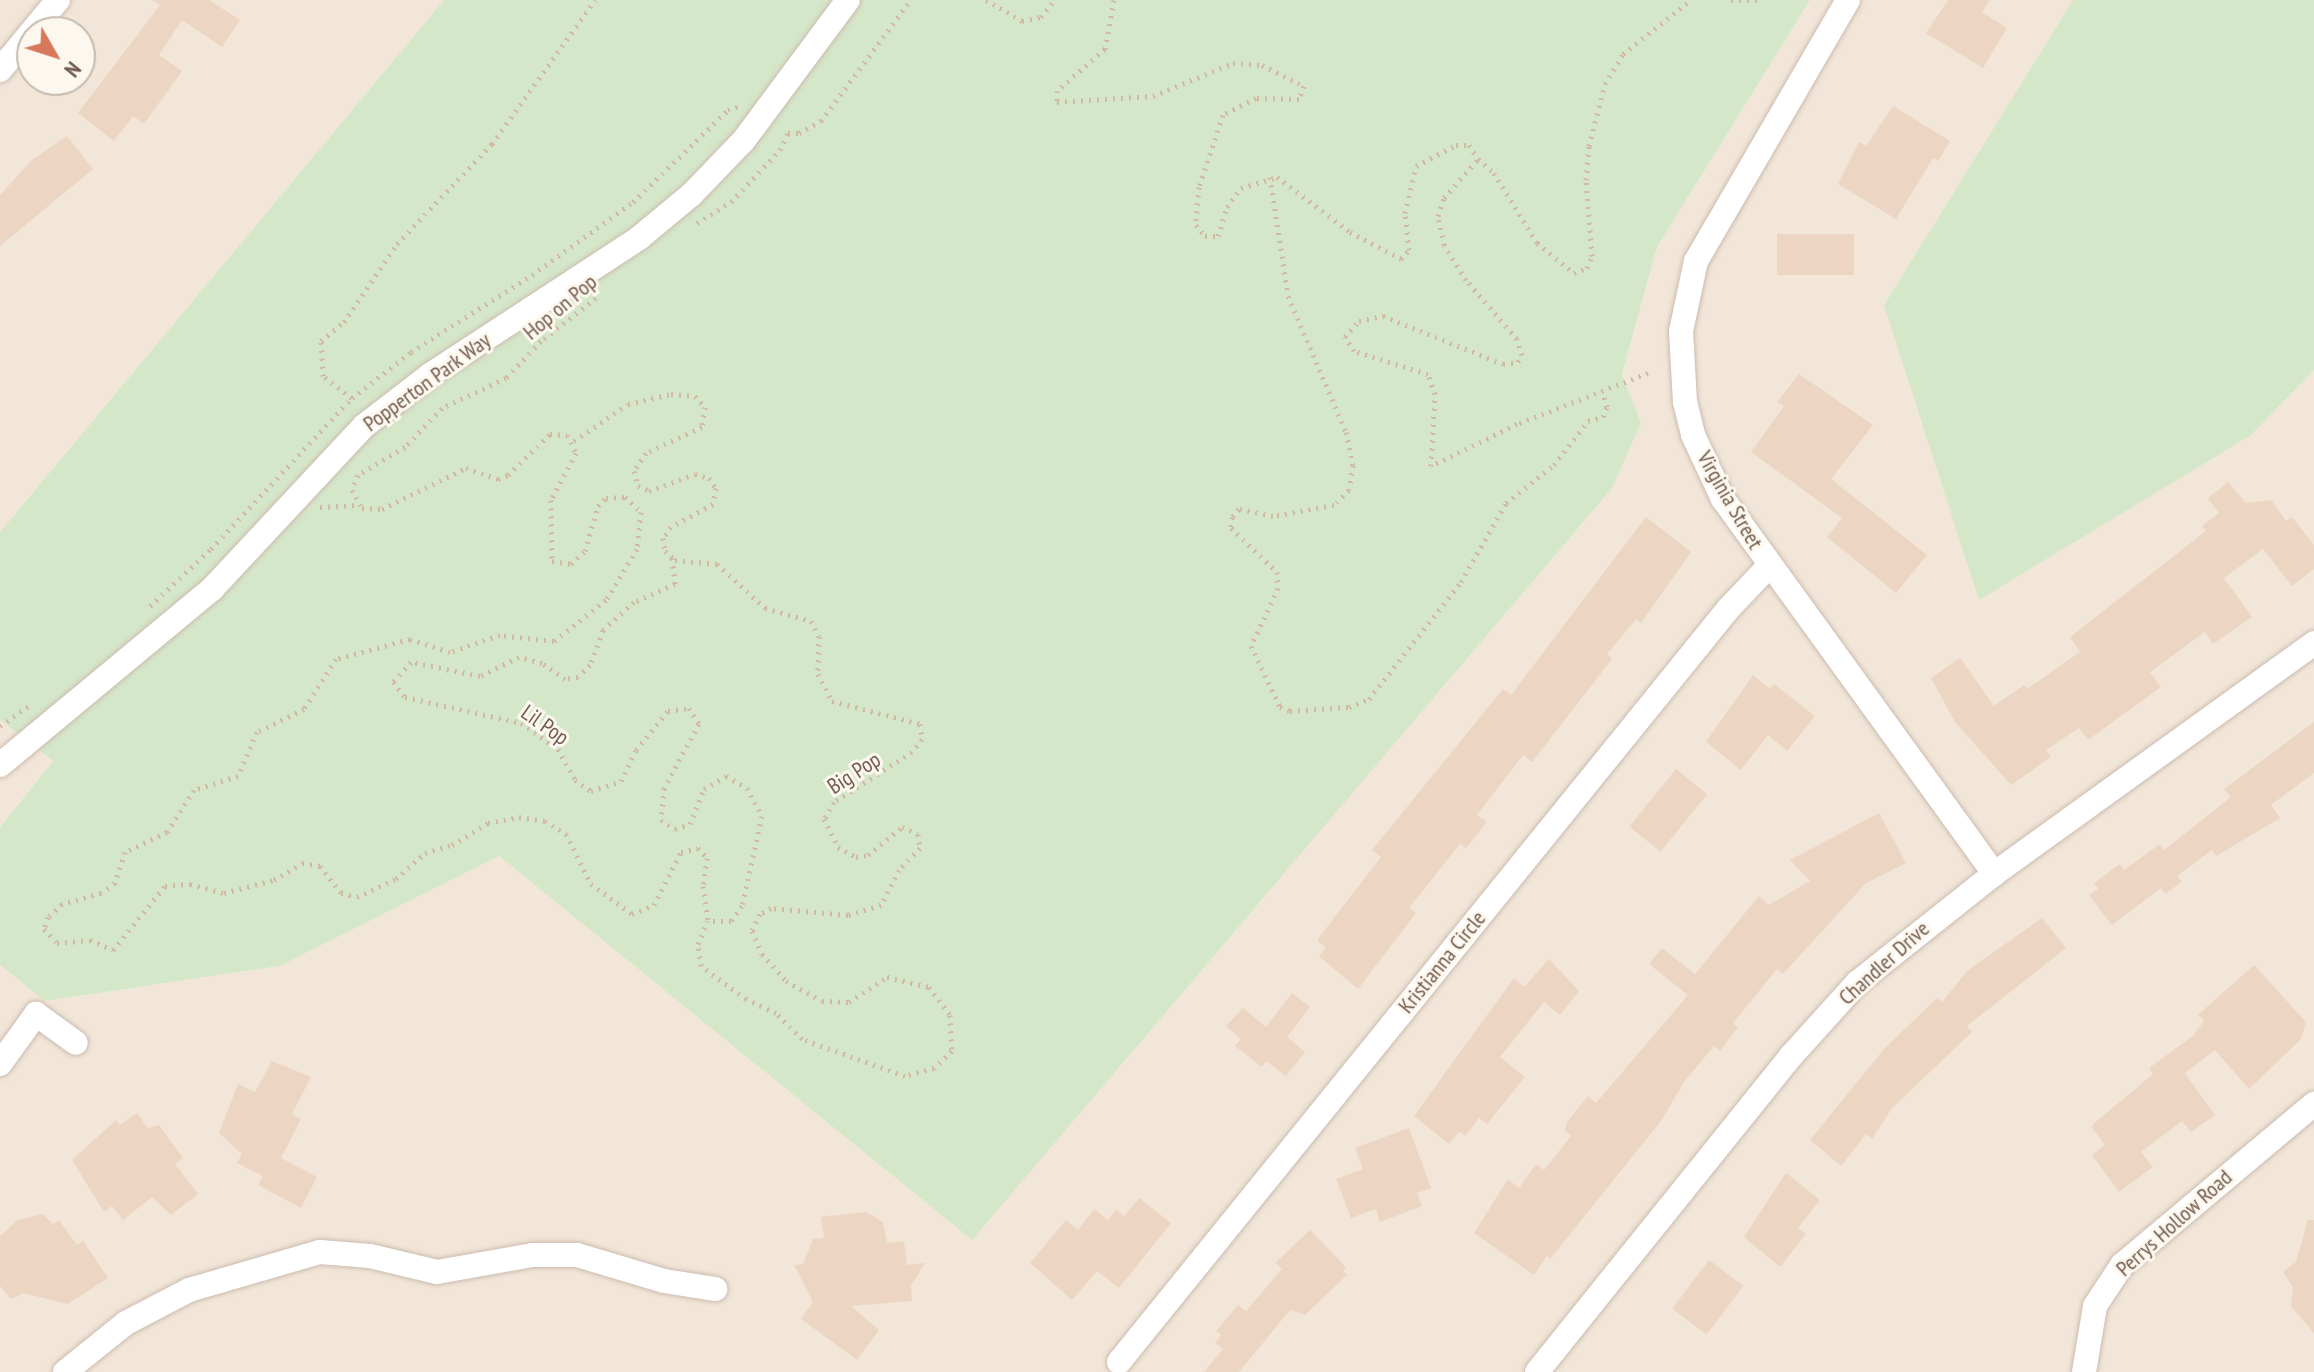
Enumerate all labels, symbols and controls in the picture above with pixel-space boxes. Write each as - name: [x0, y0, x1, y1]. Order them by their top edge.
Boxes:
- north arrow: [16, 16, 96, 96]
- text: N: [58, 56, 88, 83]
- street label: Hop on Pop: [518, 269, 602, 345]
- street label: Popperton Park Way: [358, 327, 496, 437]
- street label: Virginia Street: [1691, 446, 1769, 554]
- street label: Lil Pop: [516, 699, 574, 751]
- street label: Big Pop: [823, 746, 885, 800]
- street label: Kristianna Circle: [1393, 906, 1491, 1018]
- street label: Chandler Drive: [1833, 916, 1935, 1010]
- street label: Perrys Hollow Road: [2111, 1164, 2237, 1282]

